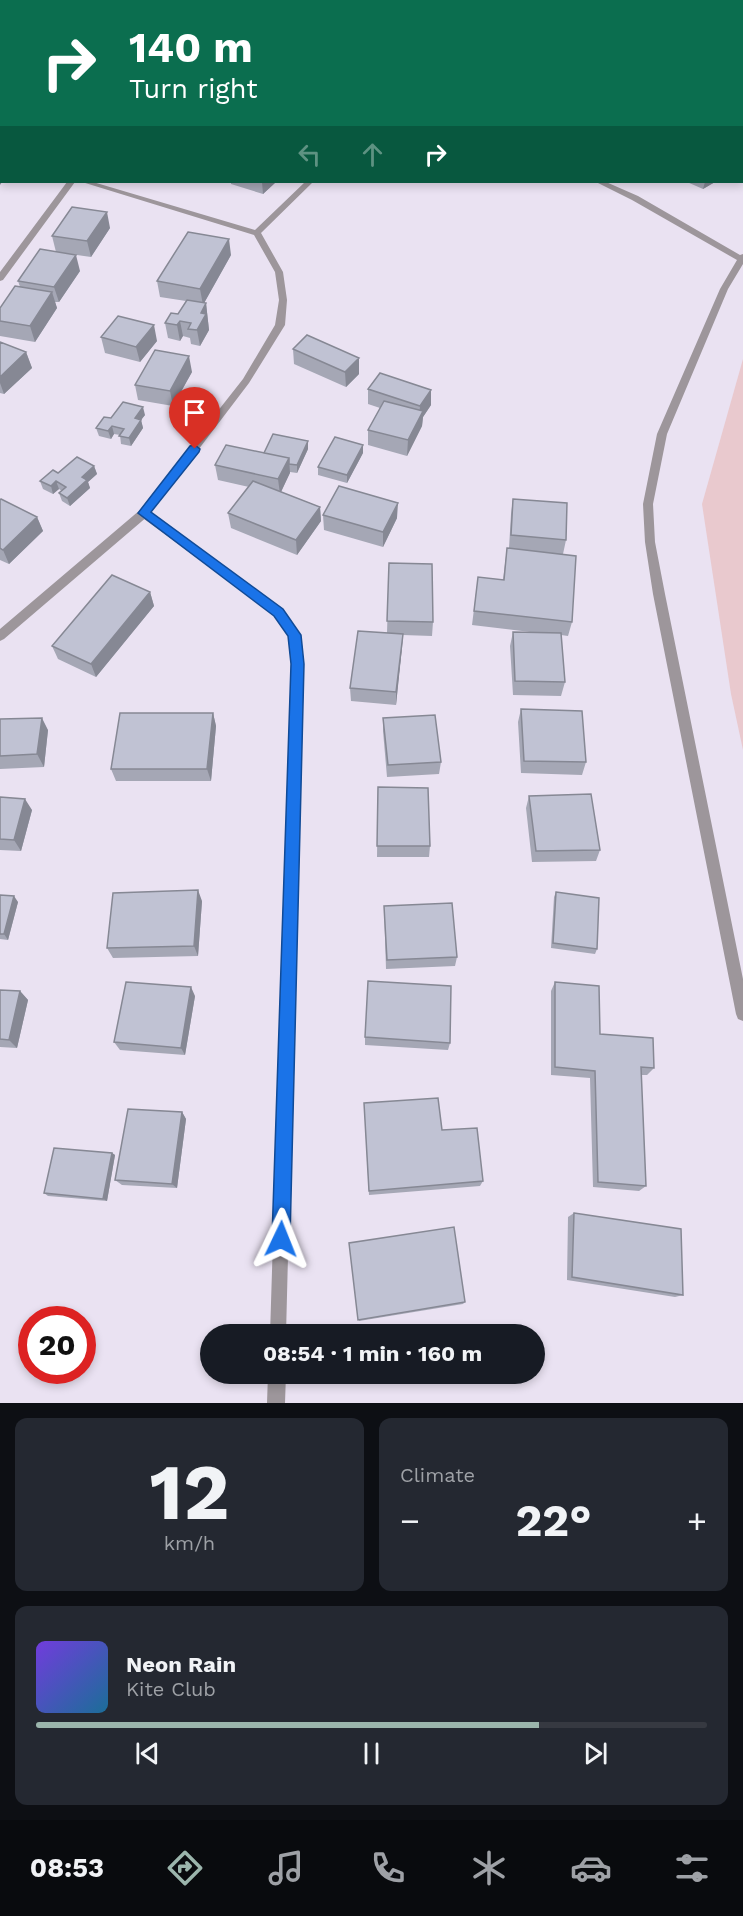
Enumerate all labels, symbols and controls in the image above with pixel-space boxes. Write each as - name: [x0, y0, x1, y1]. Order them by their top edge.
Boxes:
- text: 140 m: [129, 23, 253, 72]
- icon: right: [30, 24, 108, 102]
- text: Turn right: [129, 73, 258, 105]
- icon: left: [293, 138, 326, 171]
- icon: ahead: [356, 138, 389, 171]
- icon: right: [419, 138, 452, 171]
- pin: [169, 387, 220, 449]
- icon: arrive: [178, 396, 211, 429]
- position arrow: [249, 1207, 313, 1271]
- speed limit sign: 20: [18, 1306, 96, 1384]
- text: 08:54 · 1 min · 160 m: [263, 1341, 482, 1366]
- text: 12: [149, 1446, 230, 1538]
- text: Climate: [400, 1463, 475, 1487]
- text: 22°: [516, 1494, 591, 1547]
- text: −: [400, 1501, 420, 1540]
- text: +: [687, 1501, 707, 1540]
- text: km/h: [164, 1531, 215, 1555]
- text: Neon Rain: [126, 1652, 236, 1677]
- text: Kite Club: [126, 1677, 216, 1701]
- icon: previous: [131, 1737, 164, 1770]
- icon: pause: [355, 1737, 388, 1770]
- icon: next: [579, 1737, 612, 1770]
- icon: directions: [164, 1847, 206, 1889]
- icon: music: [265, 1847, 307, 1889]
- icon: phone: [367, 1847, 409, 1889]
- icon: climate: [468, 1847, 510, 1889]
- icon: car: [570, 1847, 612, 1889]
- icon: filters: [671, 1847, 713, 1889]
- text: 08:53: [30, 1852, 104, 1884]

